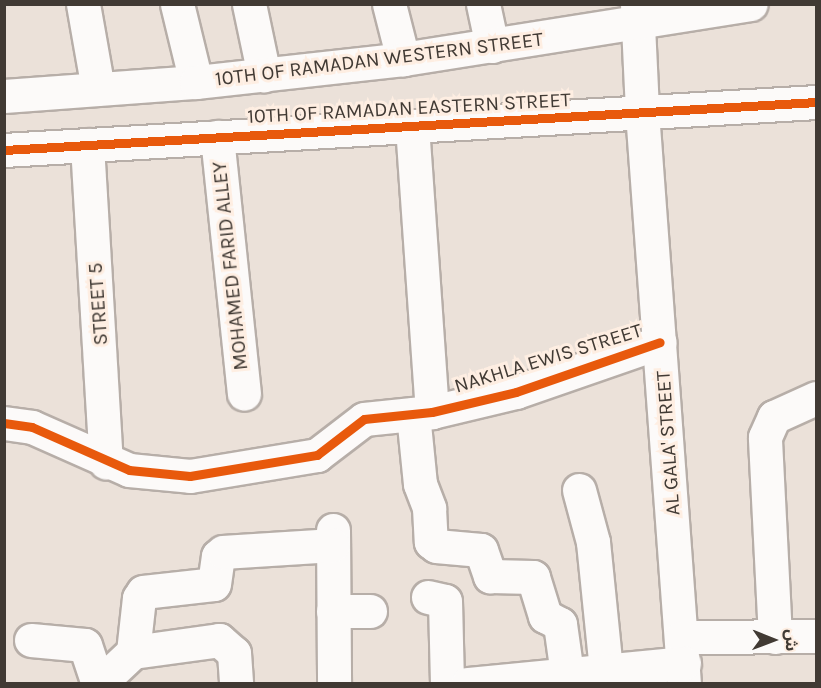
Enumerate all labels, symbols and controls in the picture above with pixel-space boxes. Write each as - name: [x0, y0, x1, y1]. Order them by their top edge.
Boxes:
- street label: 10TH OF RAMADAN WESTERN STREET: [214, 27, 544, 91]
- street label: 10TH OF RAMADAN EASTERN STREET: [247, 88, 571, 128]
- street label: MOHAMED FARID ALLEY: [207, 160, 253, 372]
- street label: STREET 5: [83, 262, 113, 346]
- street label: NAKHLA EWIS STREET: [451, 318, 645, 398]
- street label: AL GALA' STREET: [651, 370, 685, 516]
- north arrow: [743, 610, 803, 670]
- text: ش: [782, 629, 801, 651]

